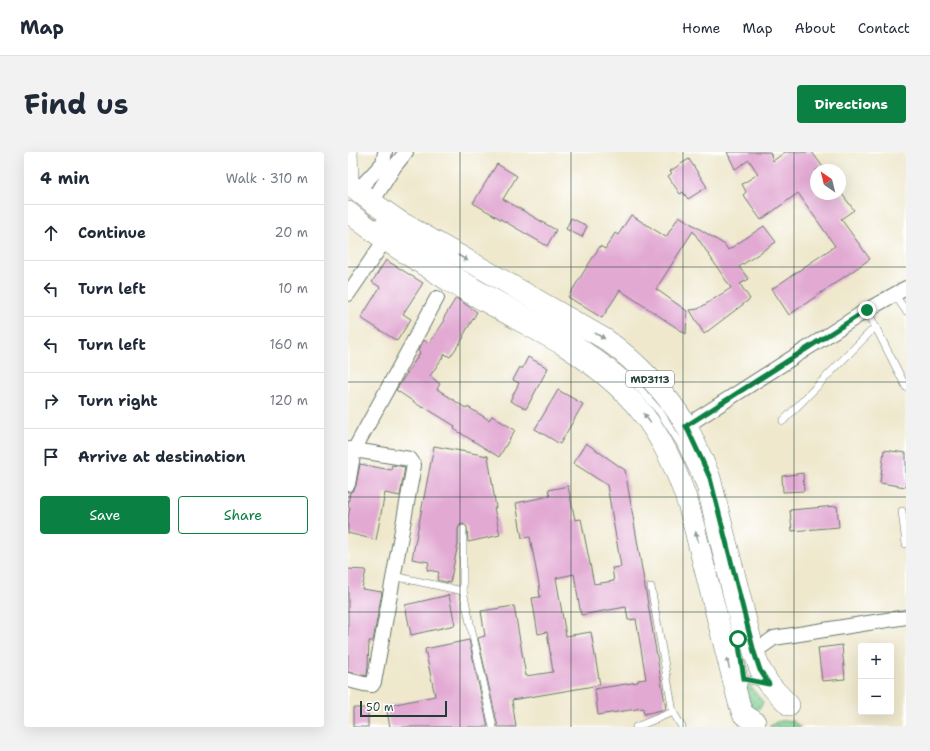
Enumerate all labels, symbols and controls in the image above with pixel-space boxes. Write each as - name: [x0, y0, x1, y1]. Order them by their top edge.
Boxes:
- text: Map: [20, 15, 64, 40]
- text: Home: [682, 19, 721, 37]
- text: Map: [743, 19, 773, 37]
- text: About: [795, 19, 836, 37]
- text: Contact: [858, 19, 910, 37]
- text: Find us: [24, 85, 129, 123]
- button: Directions: [797, 85, 906, 123]
- north arrow: [810, 164, 846, 200]
- text: 4 min: [40, 167, 90, 189]
- text: Walk · 310 m: [226, 170, 308, 187]
- icon: ahead: [40, 222, 62, 244]
- text: Continue: [78, 223, 146, 243]
- text: 20 m: [275, 224, 308, 241]
- one-way arrow: [457, 254, 469, 261]
- icon: left: [40, 278, 62, 300]
- text: Turn left: [78, 279, 146, 299]
- text: 10 m: [278, 280, 308, 297]
- route end: [858, 301, 876, 319]
- one-way arrow: [594, 333, 606, 340]
- icon: left: [40, 334, 62, 356]
- text: Turn left: [78, 335, 146, 355]
- text: 160 m: [270, 336, 308, 353]
- road number: MD3113: [626, 371, 674, 387]
- icon: right: [40, 390, 62, 412]
- text: Turn right: [78, 391, 158, 411]
- text: 120 m: [270, 392, 308, 409]
- one-way arrow: [643, 413, 651, 424]
- icon: arrive: [40, 446, 62, 468]
- text: Arrive at destination: [78, 447, 246, 467]
- button: Save: [40, 496, 170, 534]
- button: Share: [178, 496, 308, 534]
- one-way arrow: [694, 531, 700, 543]
- route start: [729, 630, 747, 648]
- map controls: [858, 643, 894, 715]
- button: +: [858, 643, 894, 679]
- one-way arrow: [725, 657, 731, 669]
- button: −: [858, 679, 894, 715]
- scale bar: [360, 699, 447, 718]
- text: 50 m: [366, 700, 394, 715]

